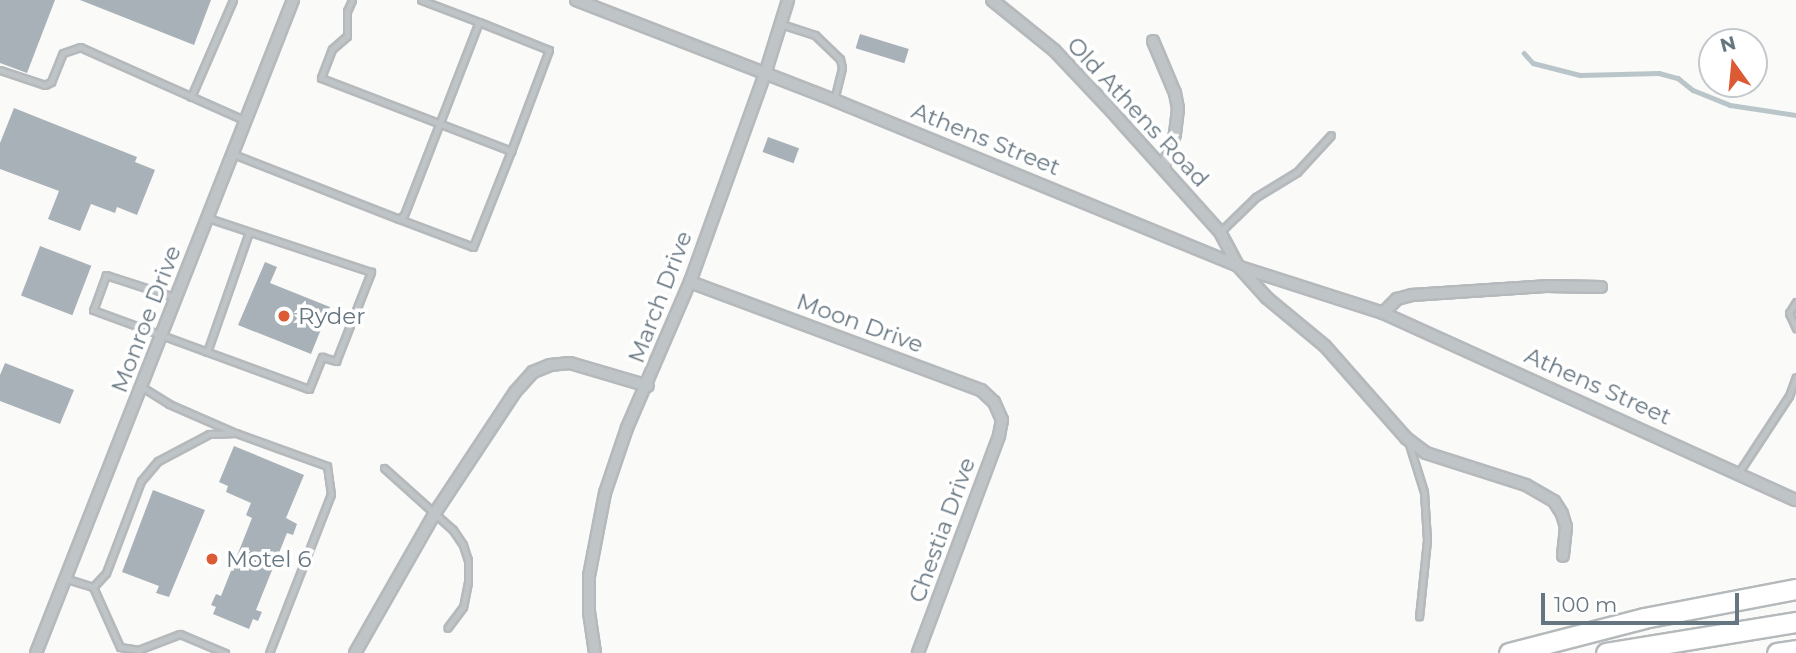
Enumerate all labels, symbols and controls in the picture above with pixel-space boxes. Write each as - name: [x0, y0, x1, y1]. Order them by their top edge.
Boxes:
- north arrow: [1698, 28, 1768, 98]
- street label: Old Athens Road: [1061, 31, 1215, 193]
- text: N: [1718, 31, 1738, 57]
- street label: Athens Street: [908, 97, 1064, 181]
- street label: March Drive: [622, 227, 698, 367]
- street label: Monroe Drive: [105, 241, 187, 397]
- street label: Moon Drive: [793, 287, 927, 359]
- place label: Ryder: [298, 302, 365, 330]
- marker: Ryder: [276, 308, 292, 324]
- street label: Athens Street: [1520, 341, 1676, 431]
- street label: Chestia Drive: [903, 454, 981, 606]
- place label: Motel 6: [226, 545, 311, 573]
- marker: Motel 6: [204, 551, 220, 567]
- scale bar: [1544, 580, 1742, 624]
- text: 100 m: [1554, 592, 1617, 617]

